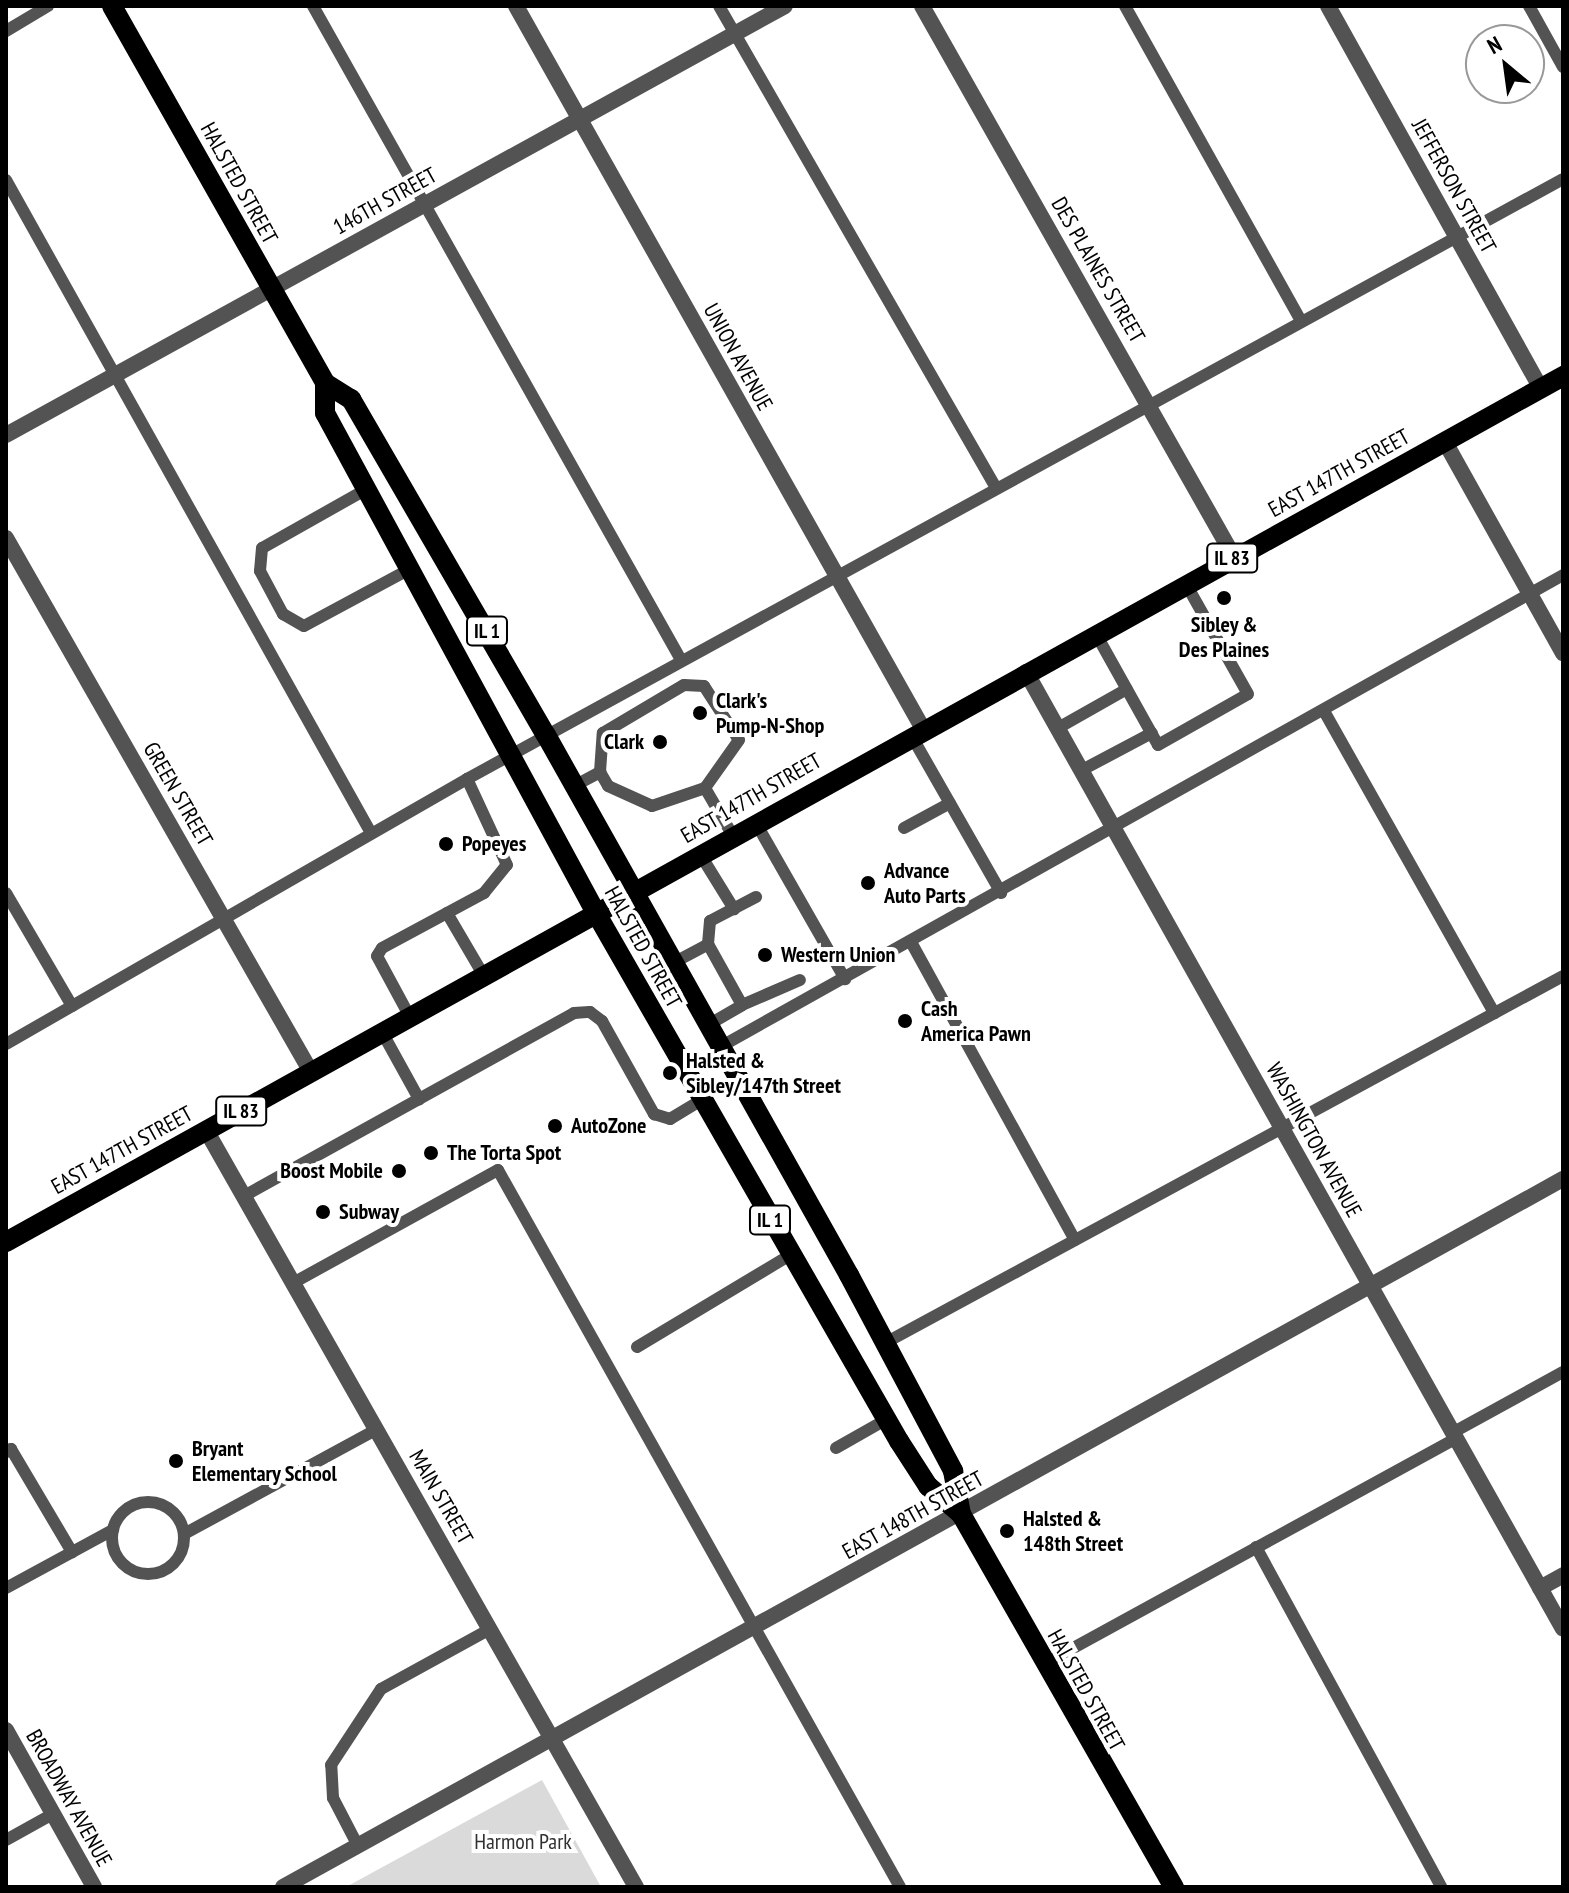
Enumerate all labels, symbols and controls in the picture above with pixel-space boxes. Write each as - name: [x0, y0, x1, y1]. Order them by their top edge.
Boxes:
- north arrow: [1465, 24, 1545, 104]
- text: N: [1482, 30, 1506, 60]
- street label: JEFFERSON STREET: [1406, 114, 1502, 258]
- street label: HALSTED STREET: [195, 118, 283, 248]
- street label: 146TH STREET: [329, 162, 441, 240]
- street label: DES PLAINES STREET: [1046, 193, 1150, 347]
- street label: UNION AVENUE: [698, 299, 778, 415]
- street label: EAST 147TH STREET: [1263, 423, 1415, 523]
- road number: IL 83: [1204, 542, 1260, 574]
- marker: Sibley & Des Plaines: [1215, 589, 1233, 607]
- place label: Sibley & Des Plaines: [1179, 611, 1269, 662]
- road number: IL 1: [465, 615, 509, 647]
- place label: Clark's Pump-N-Shop: [716, 687, 824, 738]
- marker: Clark's Pump-N-Shop: [691, 704, 709, 722]
- place label: Clark: [604, 729, 644, 755]
- marker: Clark: [651, 733, 669, 751]
- street label: GREEN STREET: [138, 737, 218, 851]
- street label: EAST 147TH STREET: [676, 747, 826, 849]
- place label: Popeyes: [462, 831, 526, 857]
- marker: Popeyes: [437, 835, 455, 853]
- place label: Advance Auto Parts: [884, 857, 966, 908]
- marker: Advance Auto Parts: [859, 874, 877, 892]
- street label: HALSTED STREET: [599, 882, 687, 1012]
- place label: Western Union: [781, 942, 895, 968]
- marker: Western Union: [756, 946, 774, 964]
- place label: Cash America Pawn: [921, 995, 1031, 1046]
- marker: Cash America Pawn: [896, 1012, 914, 1030]
- place label: Halsted & Sibley/147th Street: [686, 1047, 841, 1098]
- street label: WASHINGTON AVENUE: [1260, 1058, 1368, 1222]
- marker: Halsted & Sibley/147th Street: [661, 1064, 679, 1082]
- road number: IL 83: [213, 1095, 269, 1127]
- street label: EAST 147TH STREET: [46, 1100, 198, 1200]
- place label: AutoZone: [571, 1113, 646, 1139]
- marker: AutoZone: [546, 1117, 564, 1135]
- place label: The Torta Spot: [447, 1140, 562, 1166]
- marker: The Torta Spot: [422, 1144, 440, 1162]
- place label: Boost Mobile: [280, 1158, 383, 1184]
- marker: Boost Mobile: [390, 1162, 408, 1180]
- place label: Subway: [339, 1199, 399, 1225]
- marker: Subway: [314, 1203, 332, 1221]
- road number: IL 1: [748, 1204, 792, 1236]
- place label: Bryant Elementary School: [192, 1435, 338, 1486]
- street label: MAIN STREET: [403, 1445, 479, 1549]
- marker: Bryant Elementary School: [167, 1452, 185, 1470]
- street label: EAST 148TH STREET: [837, 1465, 989, 1565]
- place label: Halsted & 148th Street: [1023, 1505, 1123, 1556]
- marker: Halsted & 148th Street: [998, 1522, 1016, 1540]
- street label: HALSTED STREET: [1042, 1625, 1130, 1755]
- street label: BROADWAY AVENUE: [20, 1724, 118, 1872]
- park label: Harmon Park: [474, 1829, 572, 1855]

